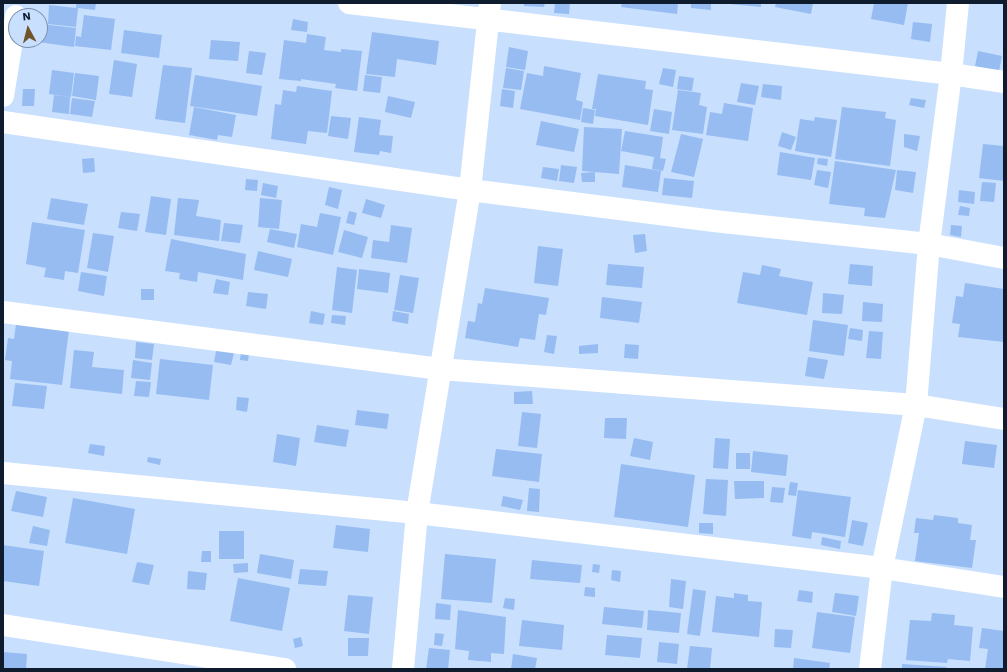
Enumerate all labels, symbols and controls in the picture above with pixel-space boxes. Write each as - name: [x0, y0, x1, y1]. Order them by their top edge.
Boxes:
- north arrow: [8, 8, 48, 48]
- text: N: [22, 10, 31, 24]

